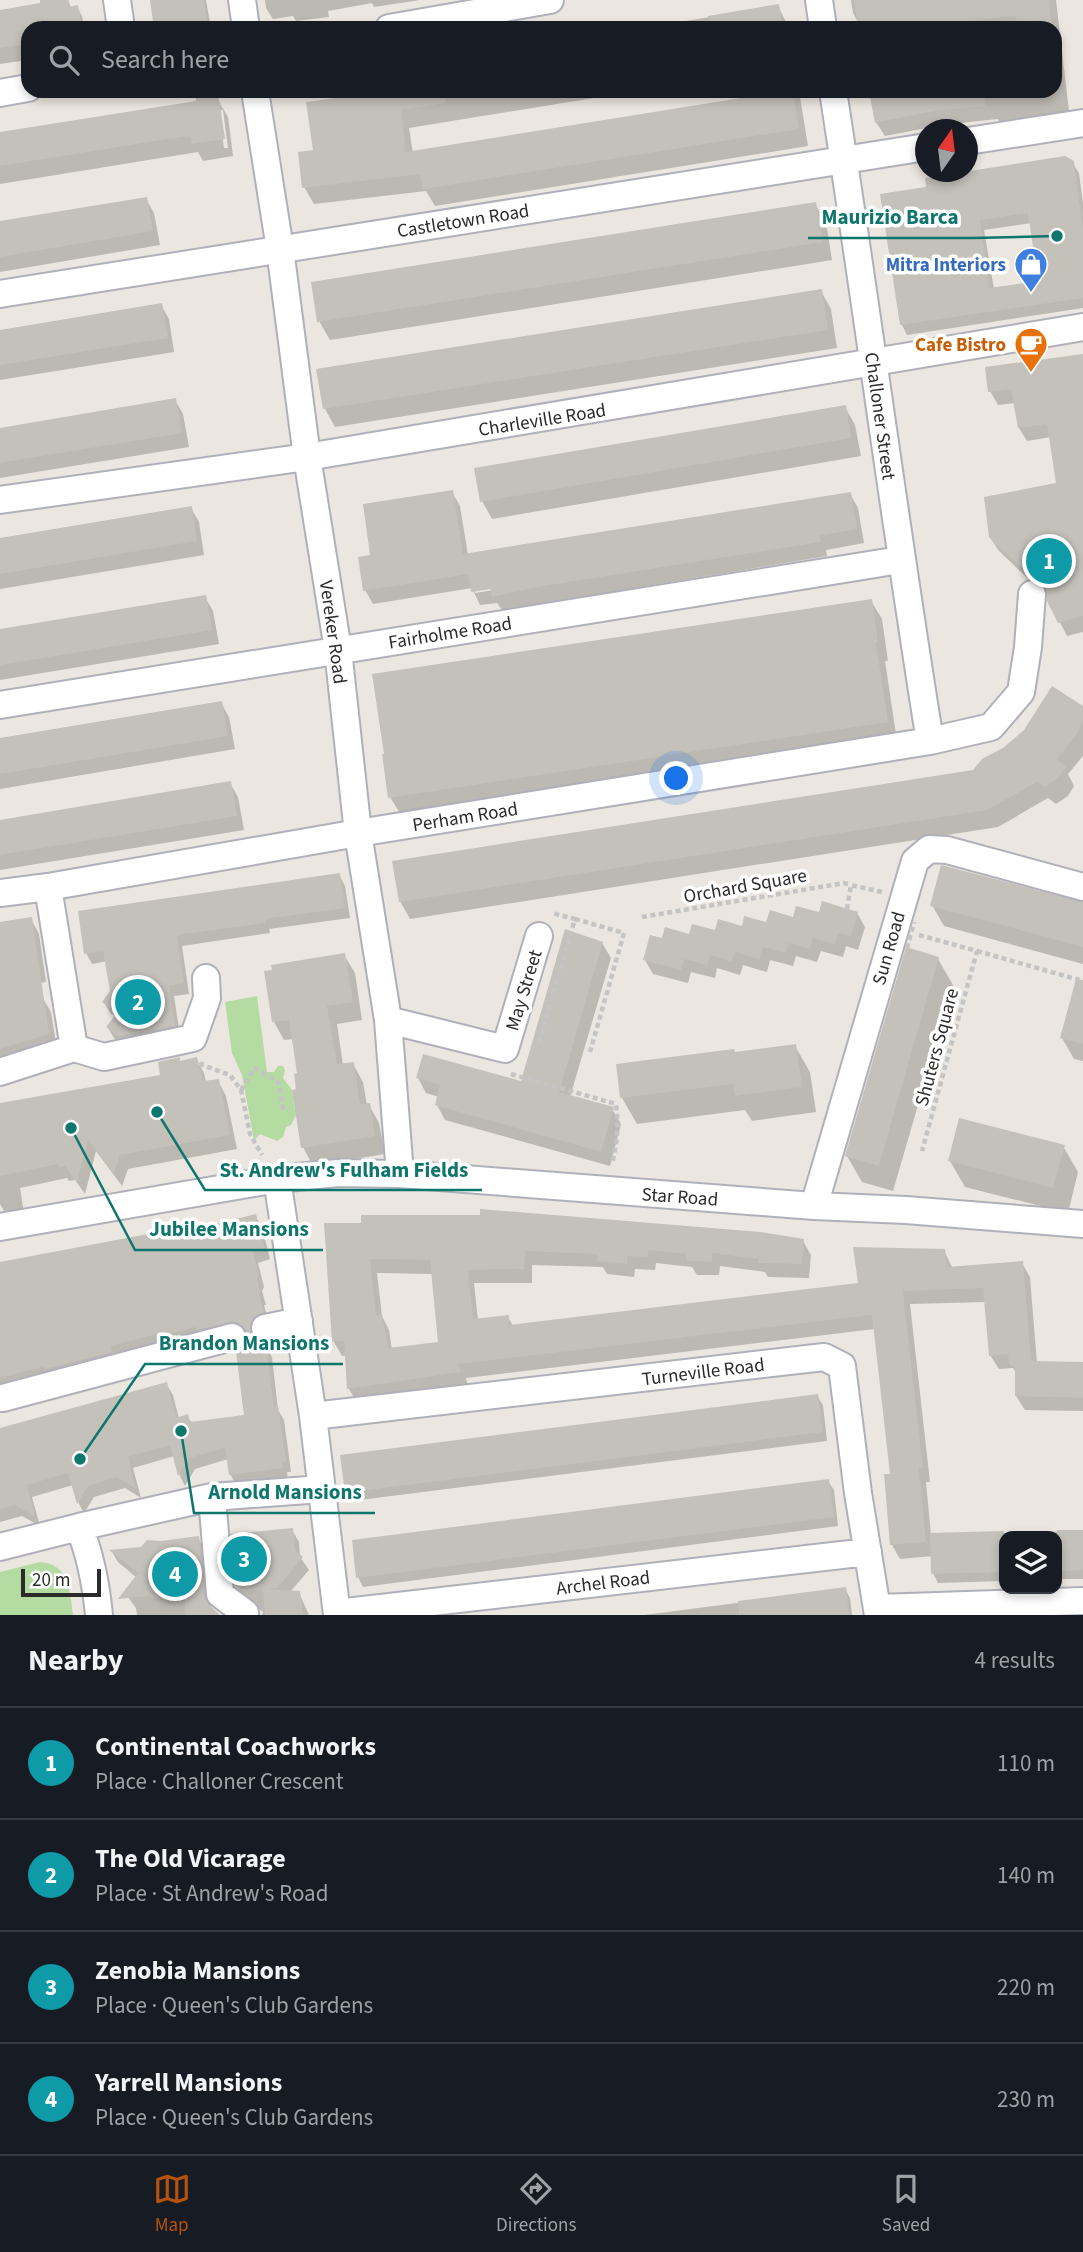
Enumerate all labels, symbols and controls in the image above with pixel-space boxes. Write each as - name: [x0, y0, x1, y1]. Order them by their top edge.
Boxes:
- search box: [21, 21, 1062, 98]
- icon: search: [45, 41, 83, 79]
- text: Search here: [101, 41, 229, 78]
- north arrow: [915, 119, 978, 182]
- callout: Maurizio Barca: [808, 196, 973, 238]
- street label: Castletown Road: [395, 198, 531, 245]
- text: Maurizio Barca: [821, 202, 959, 232]
- shop icon: Mitra Interiors: [1012, 245, 1050, 294]
- place label: Mitra Interiors: [886, 252, 1006, 279]
- cafe icon: Cafe Bistro: [1012, 325, 1050, 374]
- place label: Cafe Bistro: [915, 332, 1006, 359]
- street label: Challoner Street: [857, 351, 902, 482]
- street label: Charleville Road: [476, 397, 608, 444]
- pin: 1: [1026, 535, 1072, 587]
- street label: Vereker Road: [312, 579, 353, 686]
- street label: Fairholme Road: [386, 610, 514, 657]
- your location: [659, 761, 693, 795]
- street label: Perham Road: [410, 796, 520, 839]
- street label: Orchard Square: [681, 862, 809, 911]
- street label: Sun Road: [866, 908, 913, 988]
- street label: May Street: [499, 946, 550, 1034]
- pin: 2: [115, 976, 161, 1028]
- street label: Shuters Square: [909, 985, 966, 1109]
- callout: St. Andrew's Fulham Fields: [205, 1148, 482, 1190]
- text: St. Andrew's Fulham Fields: [220, 1155, 468, 1185]
- street label: Star Road: [641, 1181, 719, 1214]
- callout: Jubilee Mansions: [135, 1208, 323, 1250]
- text: Jubilee Mansions: [149, 1214, 309, 1244]
- callout: Brandon Mansions: [145, 1322, 343, 1364]
- text: Brandon Mansions: [159, 1328, 329, 1358]
- street label: Turneville Road: [640, 1352, 766, 1393]
- callout: Arnold Mansions: [194, 1471, 375, 1513]
- text: Arnold Mansions: [207, 1477, 362, 1507]
- map controls: [999, 1531, 1062, 1594]
- button: layers: [999, 1531, 1062, 1594]
- pin: 3: [221, 1533, 267, 1585]
- pin: 4: [152, 1548, 198, 1600]
- street label: Archel Road: [555, 1564, 652, 1603]
- scale bar: [21, 1566, 102, 1598]
- text: 20 m: [32, 1567, 70, 1594]
- text: Nearby: [28, 1639, 123, 1682]
- text: 4 results: [975, 1644, 1055, 1677]
- text: Continental Coachworks: [95, 1728, 376, 1765]
- text: 1: [45, 1747, 57, 1780]
- text: 110 m: [997, 1747, 1055, 1780]
- text: Place · Challoner Crescent: [95, 1765, 344, 1798]
- text: The Old Vicarage: [95, 1840, 286, 1877]
- text: 2: [45, 1859, 57, 1892]
- text: 140 m: [997, 1859, 1055, 1892]
- text: Place · St Andrew's Road: [95, 1877, 328, 1910]
- text: Zenobia Mansions: [95, 1952, 300, 1989]
- text: 3: [45, 1971, 57, 2004]
- text: 220 m: [997, 1971, 1055, 2004]
- text: Place · Queen's Club Gardens: [95, 1989, 373, 2022]
- text: Yarrell Mansions: [95, 2064, 282, 2101]
- text: 4: [45, 2083, 57, 2116]
- text: 230 m: [997, 2083, 1055, 2116]
- text: Place · Queen's Club Gardens: [95, 2101, 373, 2134]
- tab: Map: [153, 2170, 191, 2239]
- tab: Directions: [496, 2170, 576, 2239]
- tab: Saved: [882, 2170, 930, 2239]

